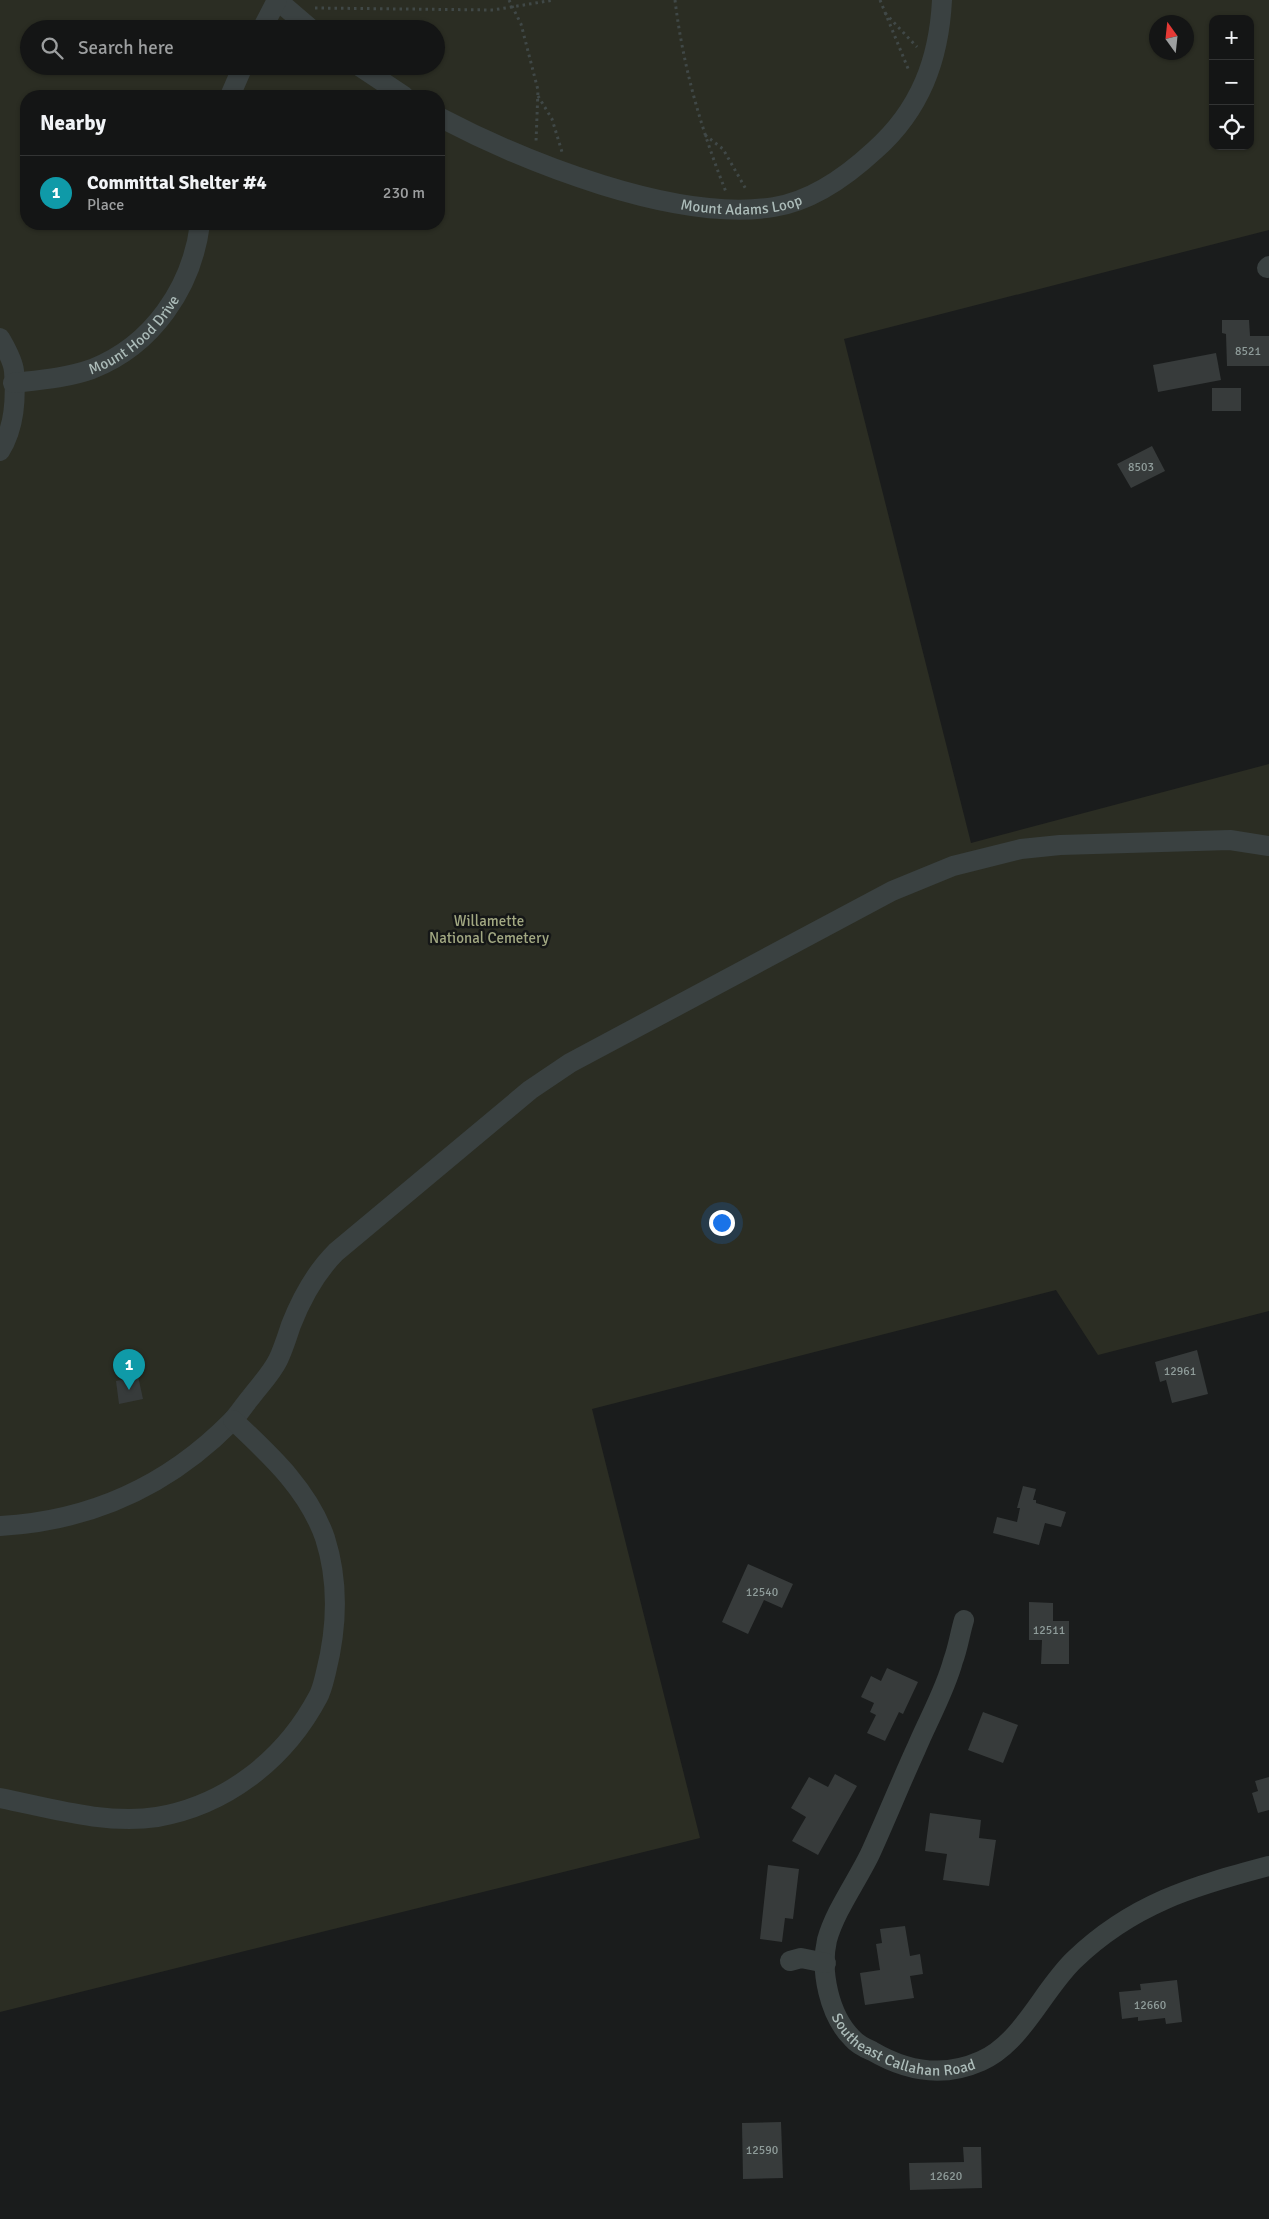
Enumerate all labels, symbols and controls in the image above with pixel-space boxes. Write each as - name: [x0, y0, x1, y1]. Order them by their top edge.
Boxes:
- north arrow: [1149, 15, 1194, 60]
- map controls: [1209, 15, 1254, 150]
- button: +: [1209, 15, 1254, 60]
- search box: [20, 20, 445, 75]
- icon: search: [38, 34, 66, 62]
- text: Search here: [78, 36, 174, 60]
- button: −: [1209, 60, 1254, 105]
- button: locate: [1209, 105, 1254, 150]
- text: Nearby: [40, 110, 106, 136]
- text: Committal Shelter #4: [87, 171, 267, 195]
- text: 1: [52, 183, 60, 203]
- text: 230 m: [383, 183, 425, 203]
- street label: Mount Adams Loop: [679, 191, 805, 219]
- text: Place: [87, 195, 124, 215]
- street label: Mount Hood Drive: [86, 292, 183, 379]
- house number: 8521: [1235, 344, 1261, 359]
- house number: 8503: [1128, 460, 1154, 475]
- park label: Willamette National Cemetery: [429, 912, 549, 947]
- your location: [709, 1210, 735, 1236]
- pin: 1: [113, 1349, 145, 1390]
- house number: 12961: [1164, 1364, 1196, 1379]
- house number: 12540: [746, 1585, 778, 1600]
- house number: 12511: [1033, 1623, 1065, 1638]
- house number: 12660: [1134, 1998, 1166, 2013]
- street label: Southeast Callahan Road: [828, 2010, 978, 2080]
- house number: 12590: [746, 2143, 778, 2158]
- house number: 12620: [930, 2169, 962, 2184]

